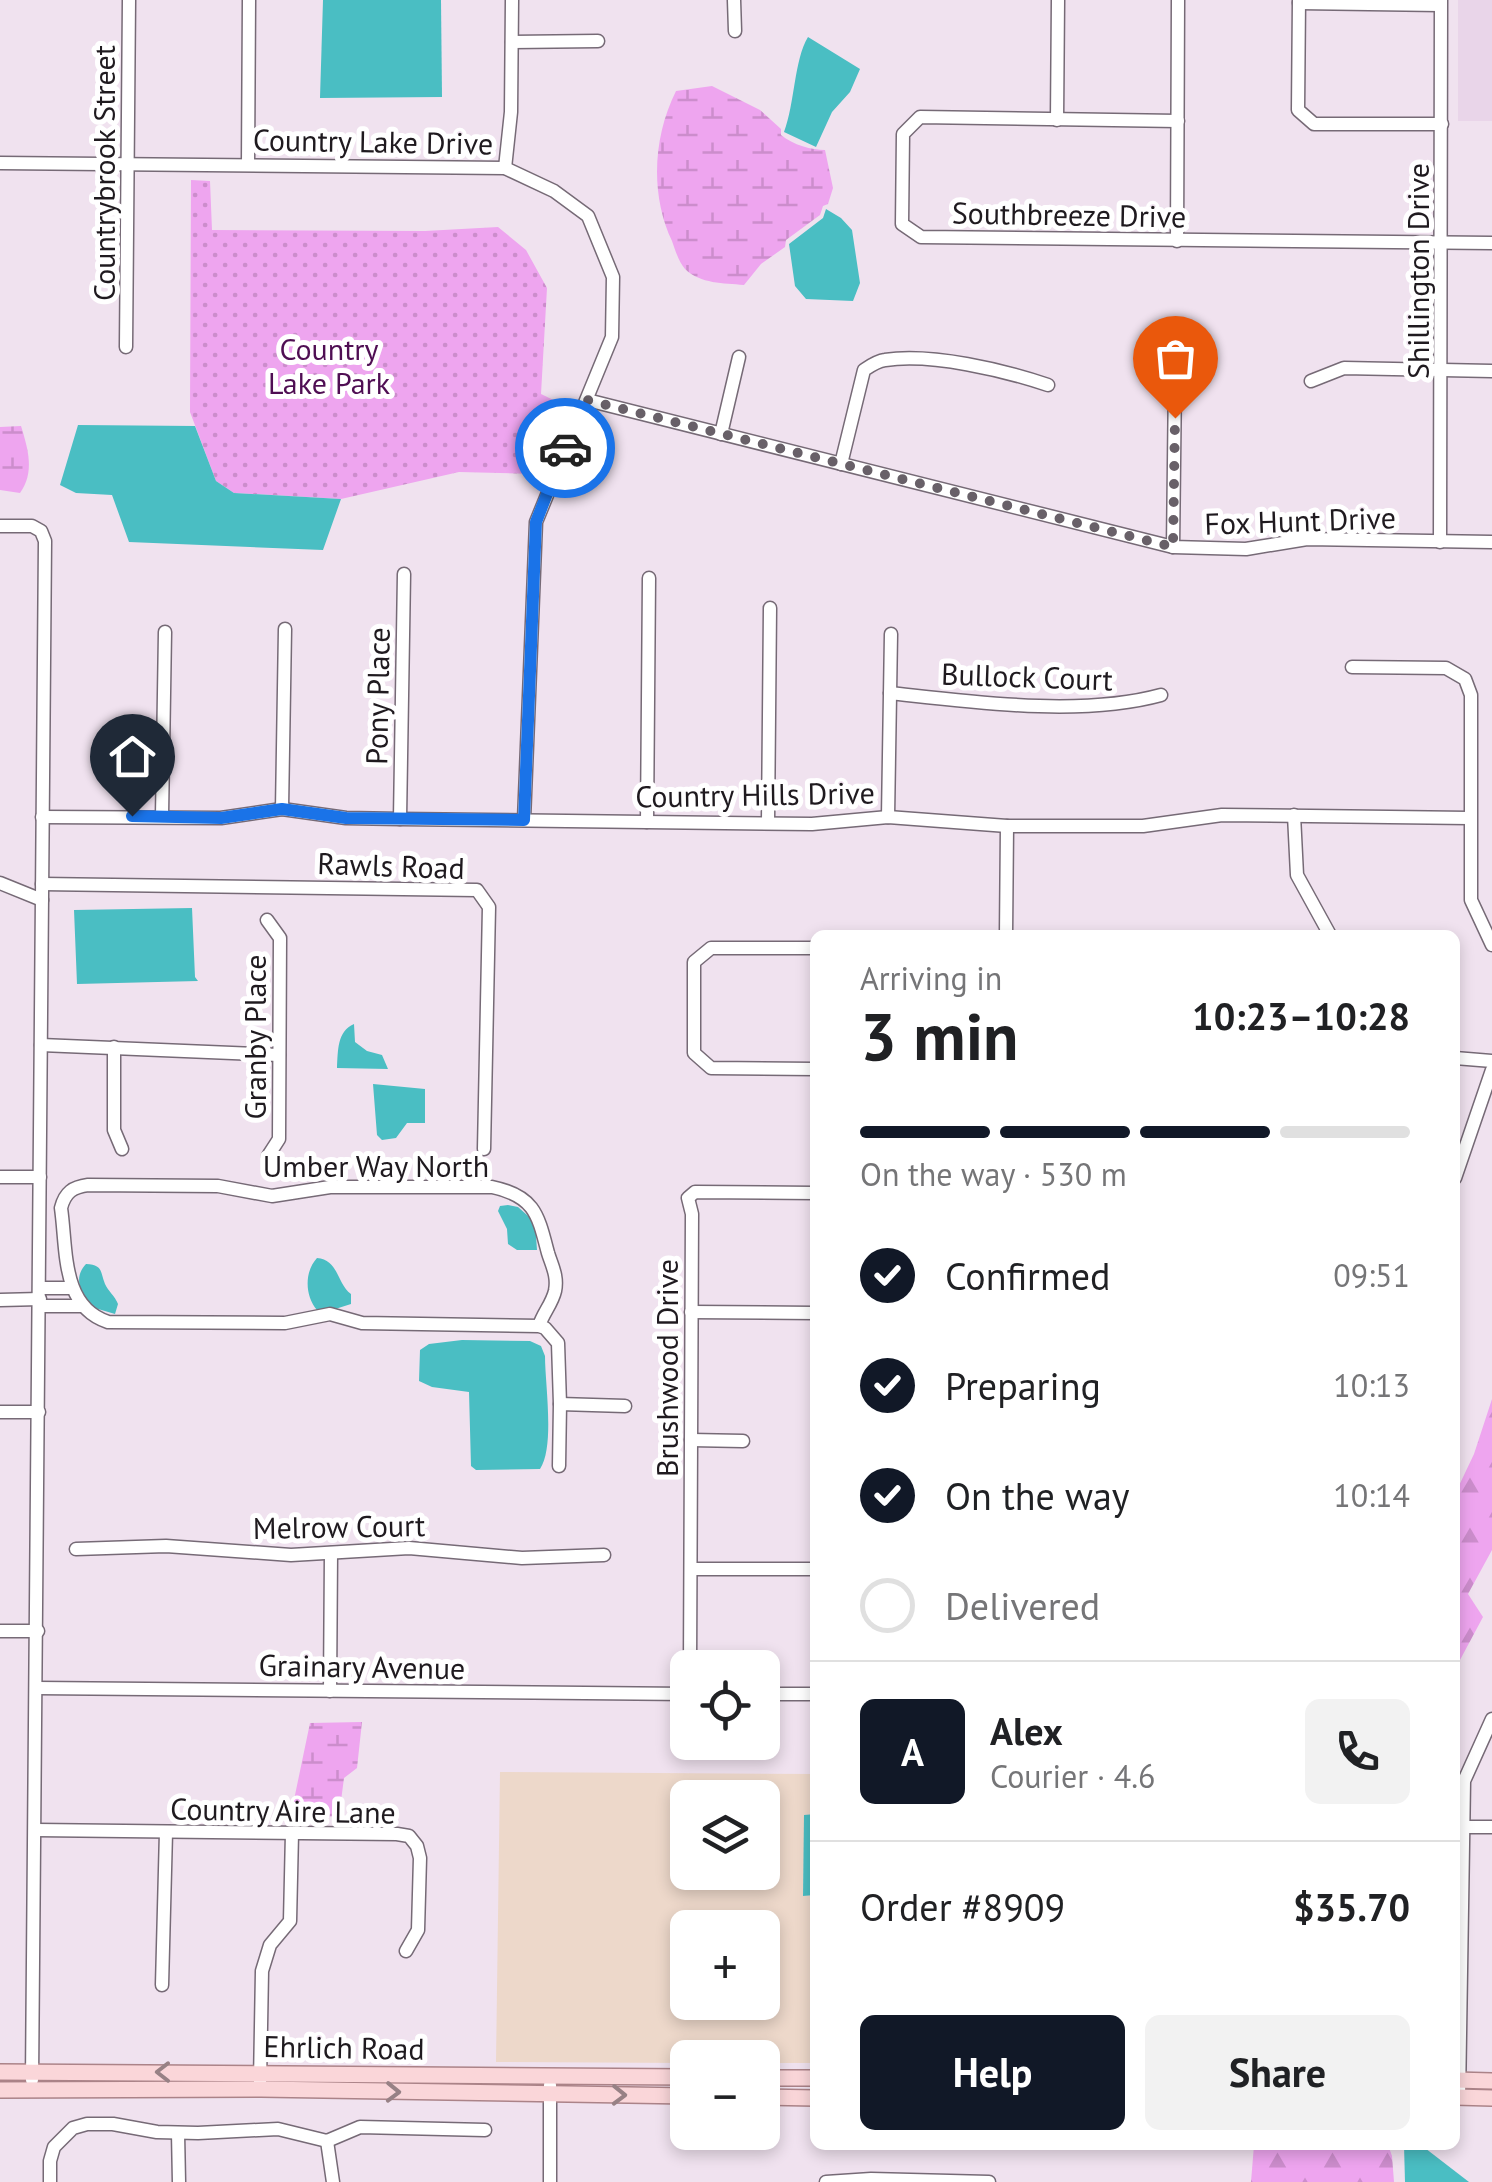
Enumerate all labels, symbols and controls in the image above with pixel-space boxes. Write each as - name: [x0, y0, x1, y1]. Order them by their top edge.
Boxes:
- street label: Countrybrook Street: [84, 45, 123, 301]
- street label: Country Lake Drive: [253, 119, 493, 163]
- street label: Shillington Drive: [1398, 163, 1437, 379]
- street label: Southbreeze Drive: [951, 192, 1187, 236]
- pin: [1133, 316, 1218, 419]
- park label: Country Lake Park: [268, 329, 391, 402]
- icon: bag: [1148, 331, 1203, 386]
- courier: [515, 398, 615, 498]
- icon: car: [538, 421, 593, 476]
- street label: Fox Hunt Drive: [1204, 497, 1396, 543]
- street label: Pony Place: [356, 627, 398, 765]
- street label: Bullock Court: [940, 654, 1114, 698]
- pin: [90, 714, 175, 817]
- icon: home: [105, 729, 160, 784]
- street label: Country Hills Drive: [635, 772, 875, 816]
- street label: Rawls Road: [317, 843, 465, 887]
- street label: Granby Place: [235, 954, 274, 1120]
- text: Arriving in: [860, 957, 1002, 999]
- text: 10:23–10:28: [1192, 991, 1410, 1040]
- text: 3 min: [860, 994, 1019, 1078]
- street label: Umber Way North: [263, 1146, 489, 1185]
- text: On the way · 530 m: [860, 1153, 1127, 1195]
- icon: check: [860, 1248, 915, 1303]
- text: Confirmed: [945, 1251, 1111, 1300]
- text: 09:51: [1333, 1254, 1410, 1296]
- street label: Brushwood Drive: [647, 1259, 686, 1477]
- icon: check: [860, 1358, 915, 1413]
- text: Preparing: [945, 1361, 1101, 1410]
- text: 10:13: [1333, 1364, 1410, 1406]
- icon: check: [860, 1468, 915, 1523]
- text: On the way: [945, 1471, 1130, 1520]
- text: 10:14: [1333, 1474, 1410, 1516]
- street label: Melrow Court: [252, 1505, 426, 1547]
- text: Delivered: [945, 1581, 1100, 1630]
- street label: Grainary Avenue: [258, 1645, 466, 1687]
- map controls: [670, 1650, 780, 2150]
- button: locate: [670, 1650, 780, 1760]
- button: phone: [1305, 1699, 1410, 1804]
- text: Alex: [990, 1706, 1063, 1755]
- text: A: [901, 1727, 924, 1776]
- text: Courier · 4.6: [990, 1755, 1156, 1797]
- button: layers: [670, 1780, 780, 1890]
- street label: Country Aire Lane: [170, 1789, 396, 1831]
- text: Order #8909: [860, 1882, 1065, 1931]
- text: $35.70: [1293, 1882, 1410, 1931]
- button: +: [670, 1910, 780, 2020]
- button: Help: [860, 2015, 1125, 2130]
- button: Share: [1145, 2015, 1410, 2130]
- street label: Ehrlich Road: [263, 2026, 425, 2068]
- button: −: [670, 2040, 780, 2150]
- one-way arrow: [154, 2061, 170, 2083]
- one-way arrow: [386, 2081, 402, 2102]
- one-way arrow: [612, 2084, 627, 2106]

